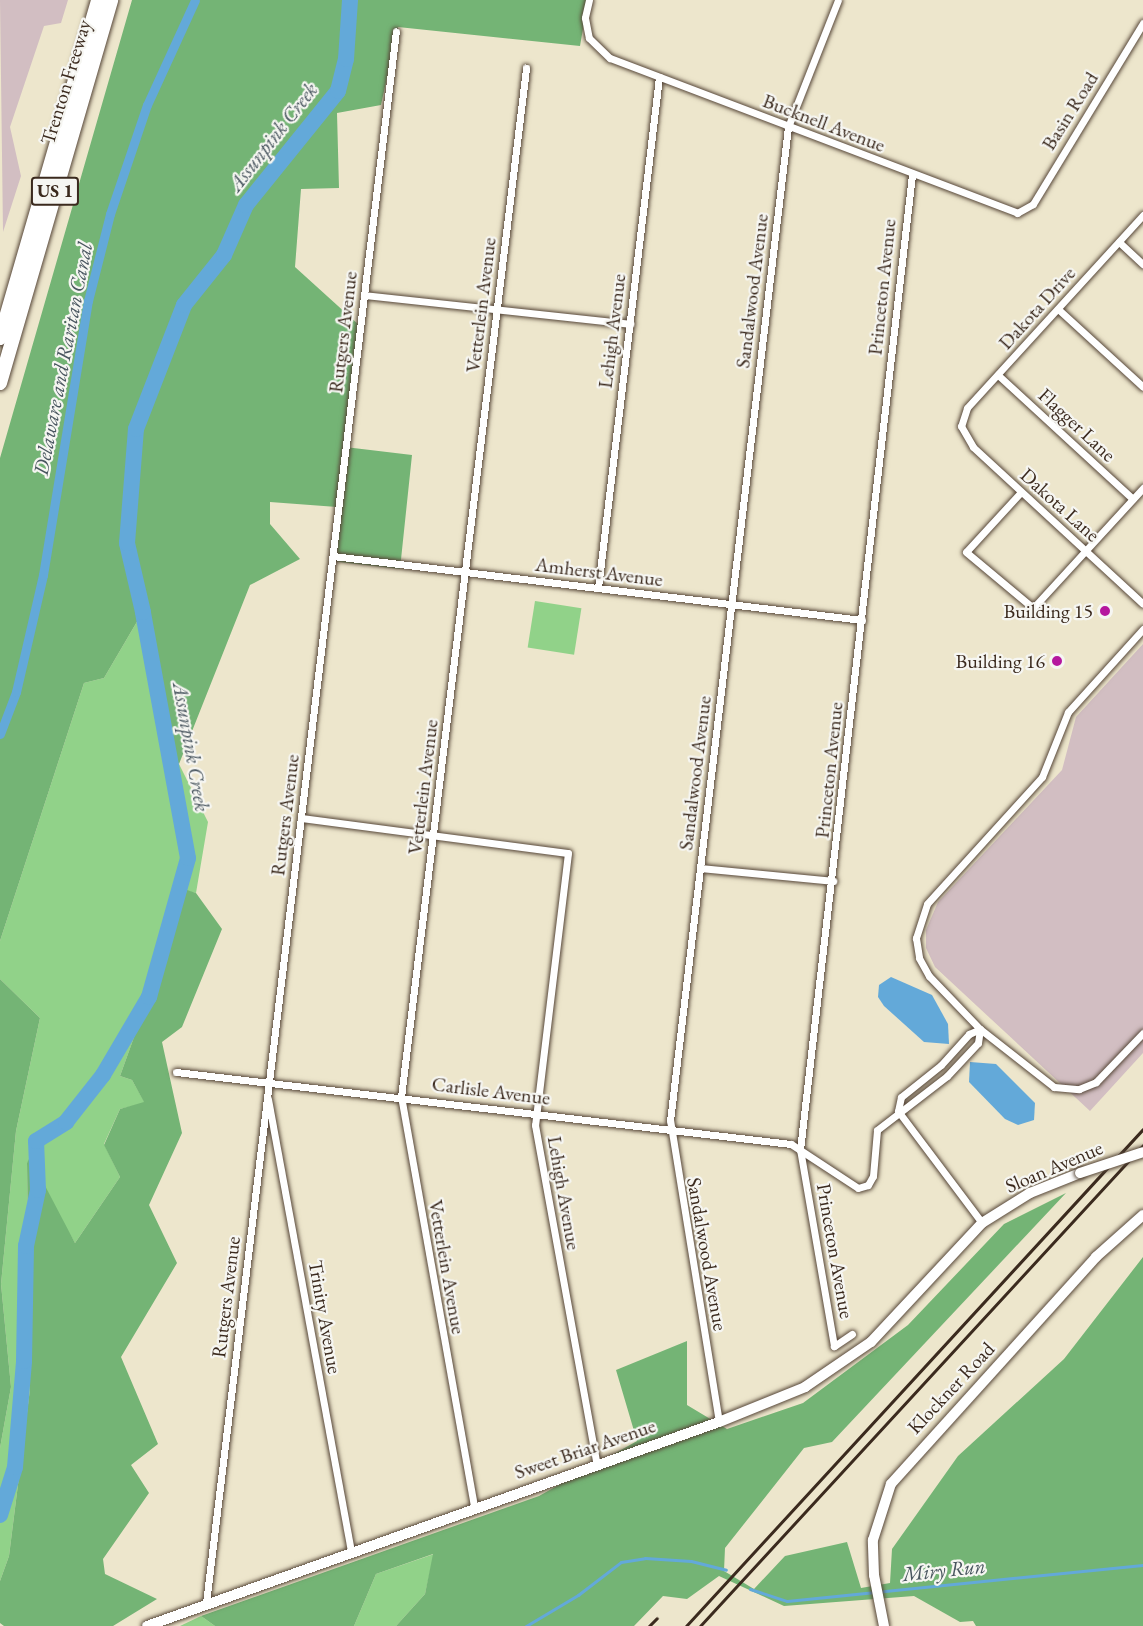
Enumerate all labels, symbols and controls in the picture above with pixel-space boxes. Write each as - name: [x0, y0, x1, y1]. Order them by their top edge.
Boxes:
- street label: Trenton Freeway: [36, 17, 96, 147]
- street label: Basin Road: [1037, 68, 1103, 154]
- water label: Assunpink Creek: [223, 78, 323, 196]
- street label: Bucknell Avenue: [759, 89, 889, 157]
- road number: US 1: [29, 176, 80, 206]
- street label: Sandalwood Avenue: [731, 212, 773, 370]
- street label: Princeton Avenue: [863, 218, 901, 356]
- street label: Vetterlein Avenue: [461, 236, 501, 374]
- water label: Delaware and Raritan Canal: [28, 240, 98, 478]
- street label: Dakota Drive: [994, 262, 1080, 354]
- street label: Rutgers Avenue: [324, 270, 362, 394]
- street label: Lehigh Avenue: [593, 272, 631, 390]
- street label: Flagger Lane: [1033, 383, 1121, 467]
- street label: Dakota Lane: [1015, 463, 1105, 547]
- street label: Amherst Avenue: [534, 552, 664, 592]
- place label: Building 15: [1004, 599, 1093, 623]
- marker: Building 15: [1098, 604, 1112, 618]
- place label: Building 16: [956, 649, 1045, 673]
- marker: Building 16: [1050, 654, 1064, 668]
- water label: Assunpink Creek: [167, 680, 215, 814]
- street label: Sandalwood Avenue: [674, 694, 716, 852]
- street label: Princeton Avenue: [810, 701, 848, 839]
- street label: Vetterlein Avenue: [403, 718, 443, 856]
- street label: Rutgers Avenue: [266, 753, 304, 877]
- street label: Carlisle Avenue: [430, 1072, 552, 1110]
- street label: Lehigh Avenue: [542, 1134, 586, 1252]
- street label: Sloan Avenue: [1002, 1136, 1106, 1198]
- street label: Sandalwood Avenue: [682, 1175, 732, 1333]
- street label: Princeton Avenue: [811, 1182, 859, 1320]
- street label: Vetterlein Avenue: [423, 1198, 471, 1336]
- street label: Rutgers Avenue: [207, 1235, 245, 1359]
- street label: Trinity Avenue: [303, 1258, 347, 1376]
- street label: Klockner Road: [902, 1337, 1000, 1439]
- street label: Sweet Briar Avenue: [511, 1414, 659, 1484]
- water label: Miry Run: [901, 1553, 987, 1587]

